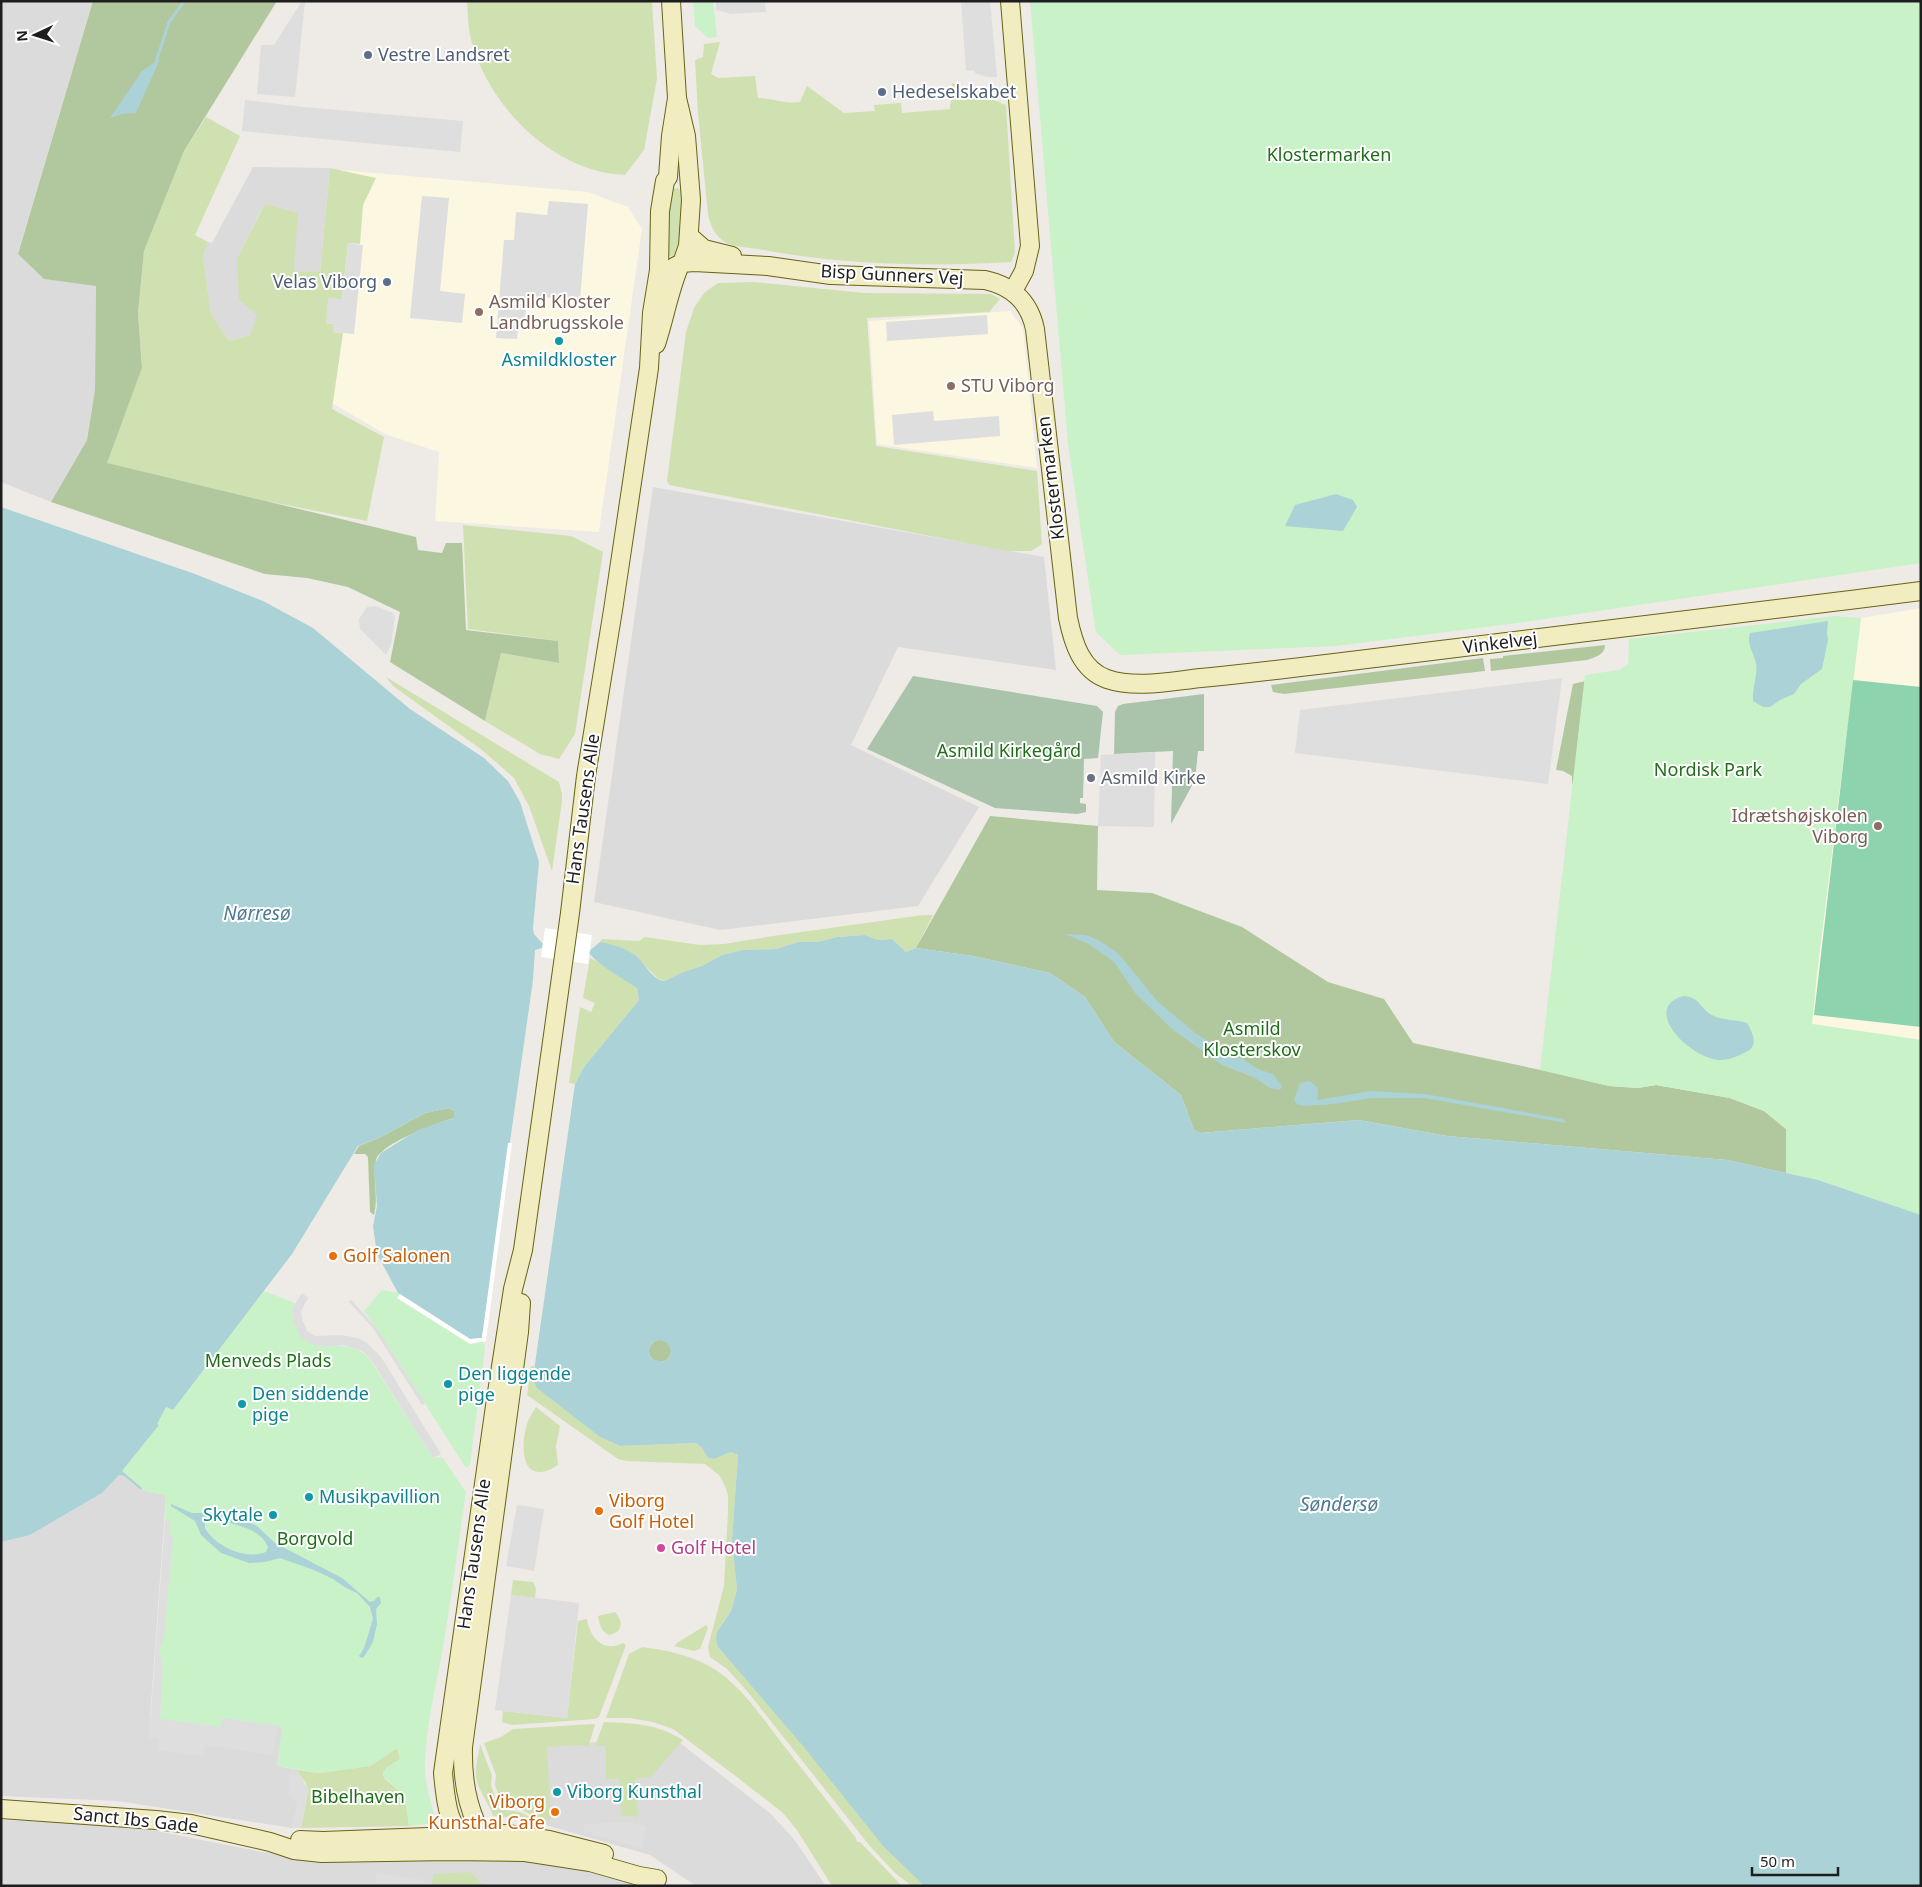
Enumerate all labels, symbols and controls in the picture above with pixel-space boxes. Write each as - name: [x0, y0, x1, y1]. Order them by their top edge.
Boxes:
- north arrow: [10, 10, 60, 60]
- text: N: [12, 30, 31, 42]
- place label: Vestre Landsret: [378, 42, 510, 66]
- marker: Vestre Landsret: [362, 49, 374, 61]
- place label: Hedeselskabet: [892, 79, 1017, 103]
- marker: Hedeselskabet: [876, 86, 888, 98]
- park label: Klostermarken: [1267, 142, 1391, 166]
- street label: Bisp Gunners Vej: [820, 258, 964, 290]
- place label: Velas Viborg: [273, 269, 377, 293]
- marker: Velas Viborg: [381, 276, 393, 288]
- place label: Asmild Kloster Landbrugsskole: [489, 289, 624, 334]
- marker: Asmild Kloster Landbrugsskole: [473, 306, 485, 318]
- marker: Asmildkloster: [553, 335, 565, 347]
- place label: Asmildkloster: [501, 347, 617, 371]
- place label: STU Viborg: [961, 373, 1054, 397]
- marker: STU Viborg: [945, 380, 957, 392]
- street label: Klostermarken: [1031, 415, 1070, 541]
- street label: Vinkelvej: [1461, 626, 1539, 658]
- street label: Hans Tausens Alle: [560, 732, 604, 886]
- park label: Asmild Kirkegård: [937, 738, 1081, 762]
- park label: Nordisk Park: [1654, 757, 1763, 781]
- place label: Asmild Kirke: [1101, 765, 1206, 789]
- marker: Asmild Kirke: [1085, 772, 1097, 784]
- place label: Idrætshøjskolen Viborg: [1731, 803, 1868, 848]
- marker: Idrætshøjskolen Viborg: [1872, 820, 1884, 832]
- water label: Nørresø: [223, 900, 291, 926]
- park label: Asmild Klosterskov: [1203, 1016, 1301, 1061]
- place label: Golf Salonen: [343, 1243, 450, 1267]
- marker: Golf Salonen: [327, 1250, 339, 1262]
- park label: Menveds Plads: [205, 1348, 331, 1372]
- place label: Den liggende pige: [458, 1361, 571, 1406]
- marker: Den liggende pige: [442, 1378, 454, 1390]
- place label: Den siddende pige: [252, 1381, 369, 1426]
- marker: Den siddende pige: [236, 1398, 248, 1410]
- street label: Hans Tausens Alle: [451, 1477, 495, 1631]
- place label: Musikpavillion: [319, 1484, 440, 1508]
- place label: Viborg Golf Hotel: [609, 1488, 694, 1533]
- marker: Musikpavillion: [303, 1491, 315, 1503]
- water label: Søndersø: [1300, 1491, 1378, 1517]
- place label: Skytale: [203, 1502, 263, 1526]
- marker: Viborg Golf Hotel: [593, 1505, 605, 1517]
- marker: Skytale: [267, 1509, 279, 1521]
- park label: Borgvold: [277, 1526, 353, 1550]
- place label: Golf Hotel: [671, 1535, 756, 1559]
- marker: Golf Hotel: [655, 1542, 667, 1554]
- place label: Viborg Kunsthal: [567, 1779, 702, 1803]
- park label: Bibelhaven: [311, 1784, 405, 1808]
- marker: Viborg Kunsthal: [551, 1786, 563, 1798]
- place label: Viborg Kunsthal Cafe: [428, 1789, 545, 1834]
- street label: Sanct Ibs Gade: [72, 1800, 200, 1838]
- marker: Viborg Kunsthal Cafe: [549, 1806, 561, 1818]
- scale bar: [1752, 1844, 1838, 1876]
- text: 50 m: [1760, 1851, 1795, 1871]

